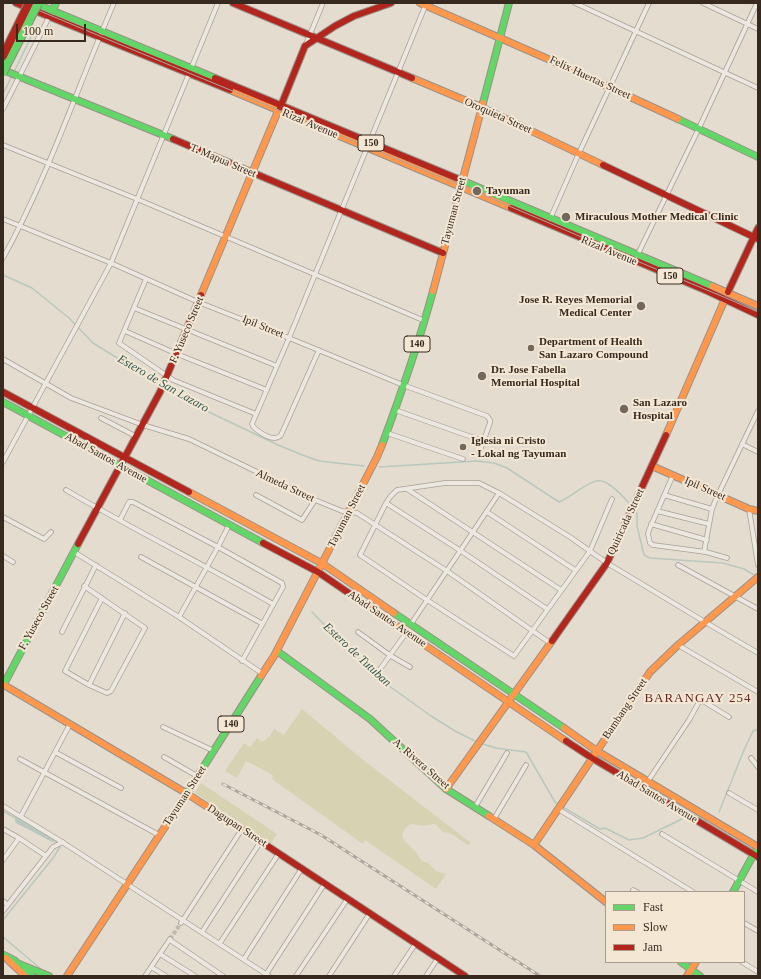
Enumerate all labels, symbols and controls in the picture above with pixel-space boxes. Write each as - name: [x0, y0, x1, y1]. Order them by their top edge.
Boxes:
- scale bar: [18, 16, 88, 42]
- text: 100 m: [23, 24, 53, 38]
- street label: Felix Huertas Street: [542, 51, 638, 105]
- street label: Oroquieta Street: [457, 93, 539, 139]
- street label: Rizal Avenue: [278, 105, 342, 143]
- road number: 150: [358, 135, 384, 151]
- street label: T. Mapua Street: [184, 140, 262, 182]
- street label: Tayuman Street: [437, 170, 471, 252]
- place label: Tayuman: [486, 184, 536, 198]
- marker: Tayuman: [471, 185, 483, 197]
- place label: Miraculous Mother Medical Clinic: [575, 210, 753, 224]
- marker: Miraculous Mother Medical Clinic: [560, 211, 572, 223]
- street label: Rizal Avenue: [577, 232, 641, 270]
- road number: 150: [657, 268, 683, 284]
- street label: F. Yuseco Street: [165, 291, 209, 369]
- place label: Jose R. Reyes Memorial Medical Center: [506, 293, 632, 319]
- marker: Jose R. Reyes Memorial Medical Center: [635, 300, 647, 312]
- street label: Ipil Street: [238, 312, 288, 342]
- place label: Department of Health San Lazaro Compound: [539, 335, 660, 361]
- road number: 140: [404, 336, 430, 352]
- marker: Department of Health San Lazaro Compound: [526, 343, 536, 353]
- water label: Estero de San Lazaro: [109, 349, 217, 419]
- place label: Dr. Jose Fabella Memorial Hospital: [491, 363, 590, 389]
- marker: Dr. Jose Fabella Memorial Hospital: [476, 370, 488, 382]
- place label: San Lazaro Hospital: [633, 396, 692, 422]
- marker: San Lazaro Hospital: [618, 403, 630, 415]
- street label: Abad Santos Avenue: [57, 427, 155, 489]
- place label: Iglesia ni Cristo - Lokal ng Tayuman: [471, 434, 576, 460]
- marker: Iglesia ni Cristo - Lokal ng Tayuman: [458, 442, 468, 452]
- street label: Almeda Street: [249, 465, 321, 507]
- street label: Ipil Street: [680, 473, 730, 505]
- street label: Tayuman Street: [323, 477, 371, 555]
- street label: Quiricada Street: [602, 482, 650, 562]
- street label: F. Yuseco Street: [14, 580, 64, 656]
- street label: Abad Santos Avenue: [340, 584, 434, 654]
- water label: Estero de Tutuban: [315, 615, 399, 695]
- street label: Bambang Street: [596, 671, 654, 747]
- district label: BARANGAY 254: [647, 691, 749, 707]
- road number: 140: [218, 716, 244, 732]
- street label: A. Rivera Street: [388, 734, 454, 794]
- street label: Tayuman Street: [158, 759, 212, 833]
- street label: Abad Santos Avenue: [609, 765, 705, 829]
- street label: Dagupan Street: [200, 799, 274, 853]
- legend: [605, 891, 745, 963]
- text: Fast: [643, 900, 663, 914]
- text: Slow: [643, 920, 668, 934]
- text: Jam: [643, 940, 662, 954]

